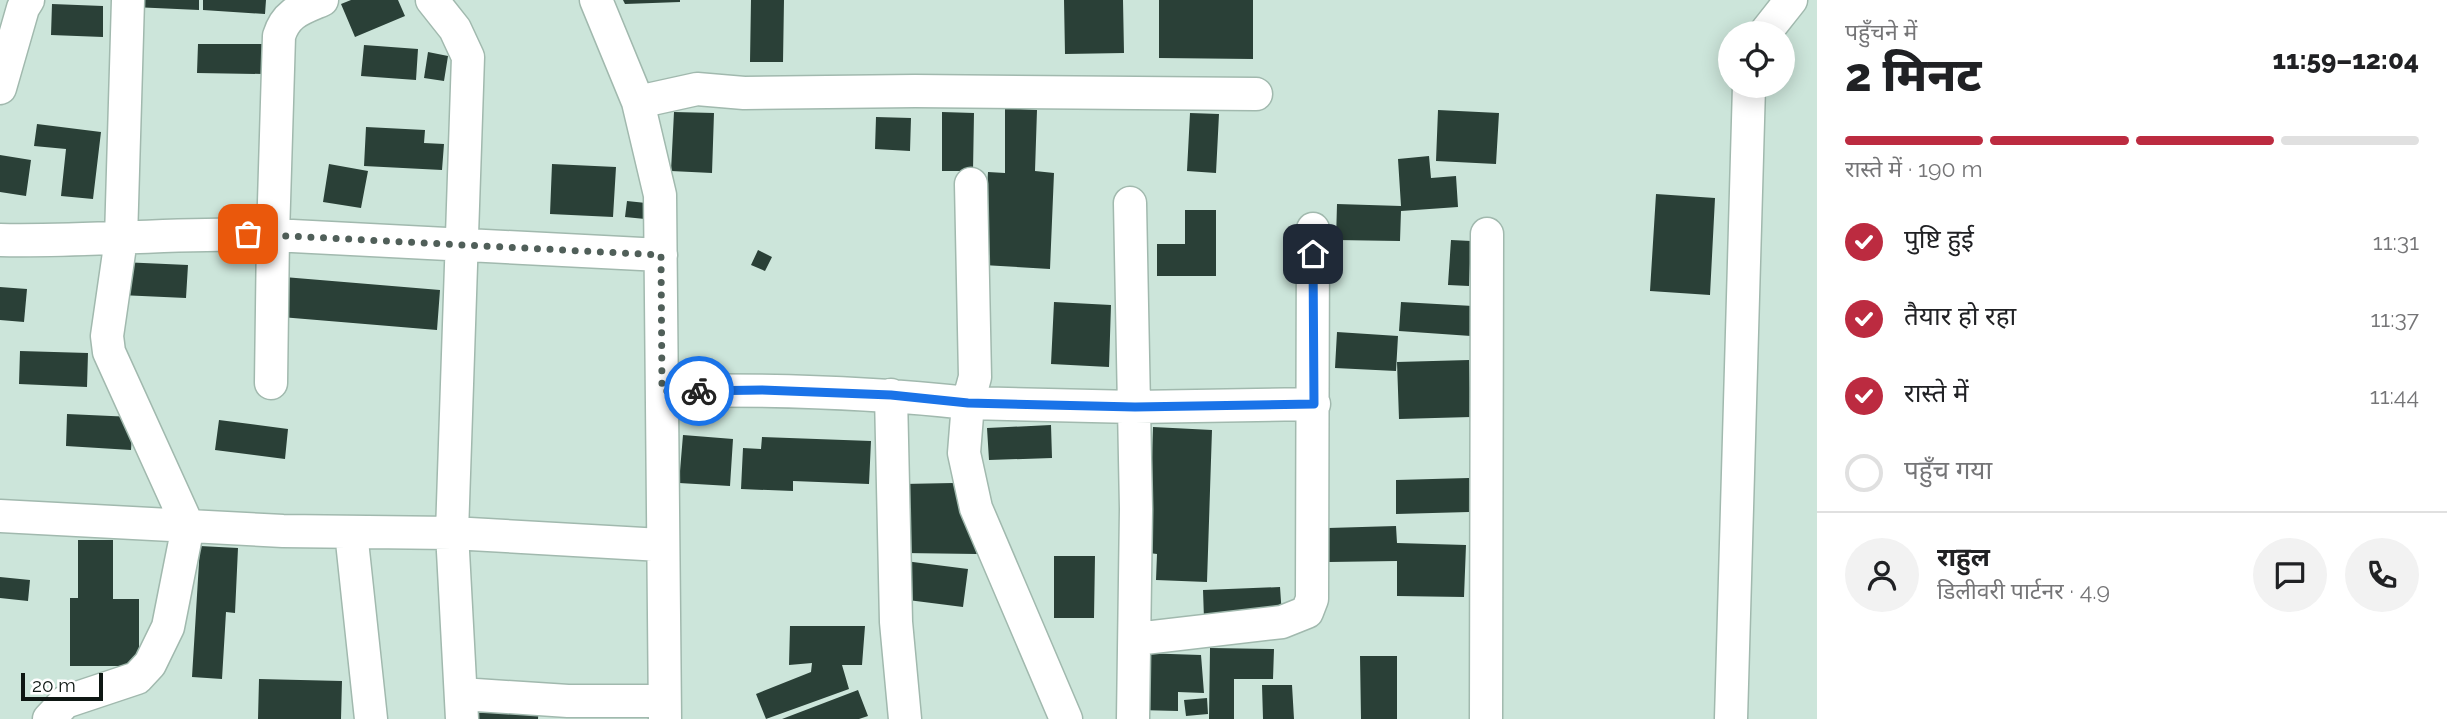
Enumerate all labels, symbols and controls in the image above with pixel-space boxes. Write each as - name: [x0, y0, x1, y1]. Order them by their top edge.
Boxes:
- text: पहुँचने में: [1845, 18, 1917, 45]
- map controls: [1718, 21, 1795, 98]
- button: locate: [1718, 21, 1795, 98]
- text: 11:59–12:04: [2272, 45, 2419, 75]
- text: 2 मिनट: [1845, 48, 1981, 102]
- text: रास्ते में · 190 m: [1845, 155, 1983, 182]
- pin: [218, 204, 278, 264]
- icon: bag: [229, 215, 267, 253]
- icon: check: [1845, 223, 1883, 261]
- pin: [1283, 224, 1343, 284]
- text: पुष्टि हुई: [1904, 224, 1974, 254]
- text: 11:31: [2373, 228, 2419, 255]
- icon: home: [1294, 235, 1332, 273]
- icon: check: [1845, 300, 1883, 338]
- text: तैयार हो रहा: [1904, 301, 2016, 331]
- text: 11:37: [2371, 305, 2419, 332]
- courier: [664, 356, 734, 426]
- icon: bike: [680, 372, 718, 410]
- icon: check: [1845, 377, 1883, 415]
- text: रास्ते में: [1904, 378, 1968, 408]
- text: 11:44: [2370, 382, 2419, 409]
- text: पहुँच गया: [1904, 455, 1992, 485]
- button: person: [1845, 538, 1919, 612]
- button: chat: [2253, 538, 2327, 612]
- button: phone: [2345, 538, 2419, 612]
- text: राहुल: [1937, 542, 1990, 572]
- text: डिलीवरी पार्टनर · 4.9: [1937, 577, 2110, 604]
- scale bar: [21, 670, 103, 702]
- text: 20 m: [32, 674, 76, 696]

